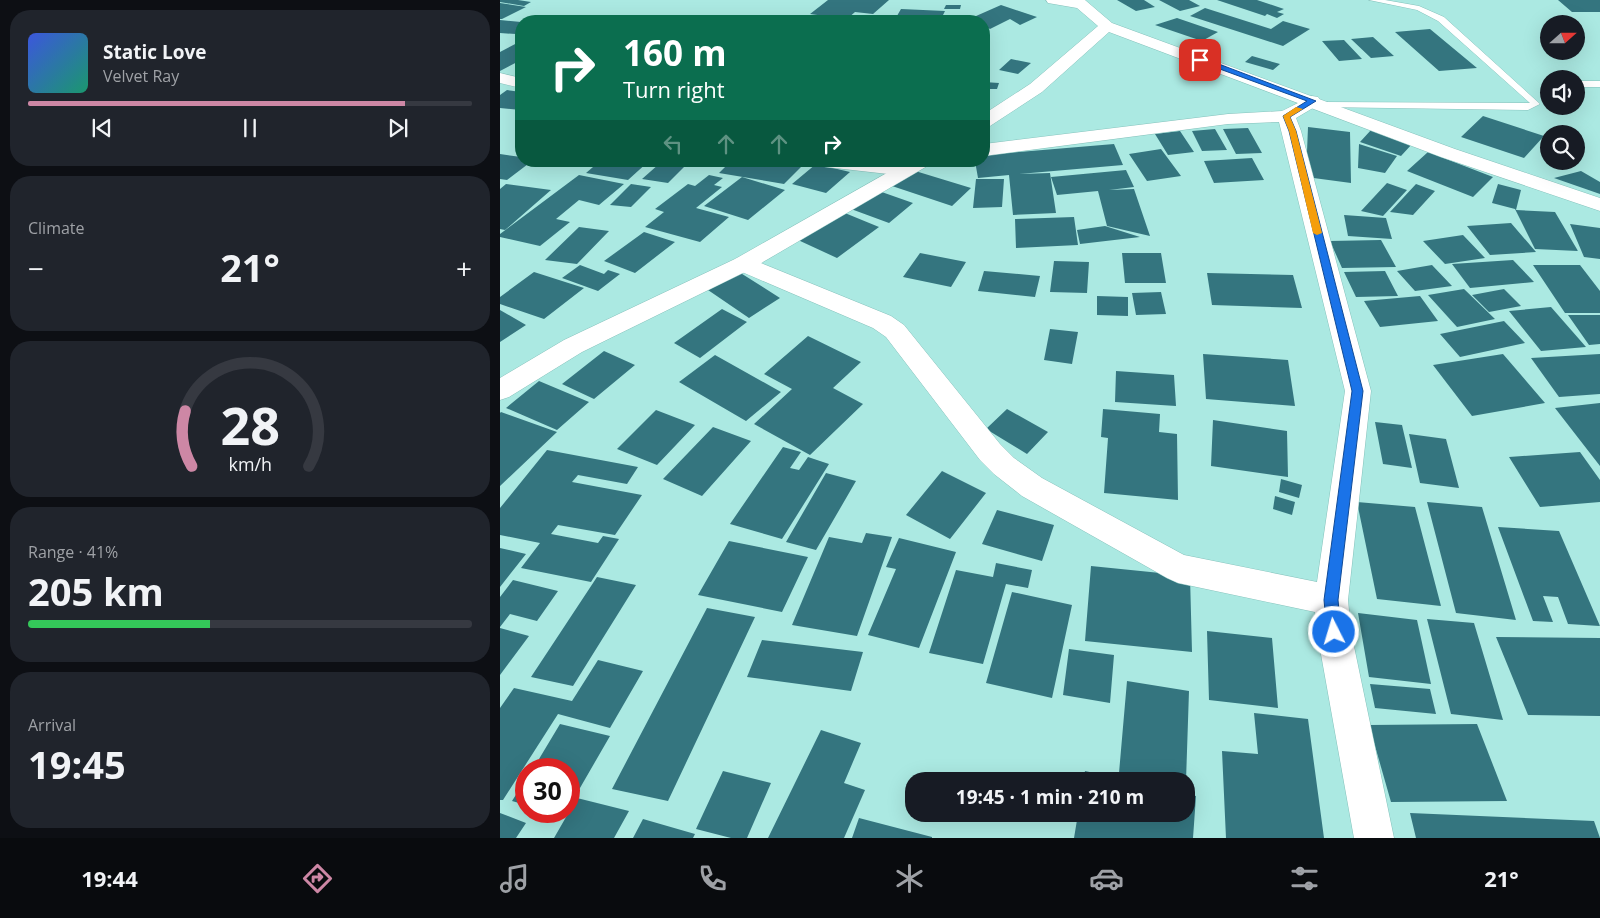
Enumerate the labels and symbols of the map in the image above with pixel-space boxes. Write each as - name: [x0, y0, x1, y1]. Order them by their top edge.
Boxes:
- north arrow: [1540, 15, 1585, 60]
- pin: [1179, 39, 1221, 81]
- position arrow: [1307, 605, 1359, 657]
- speed limit sign: 30: [515, 758, 580, 823]

